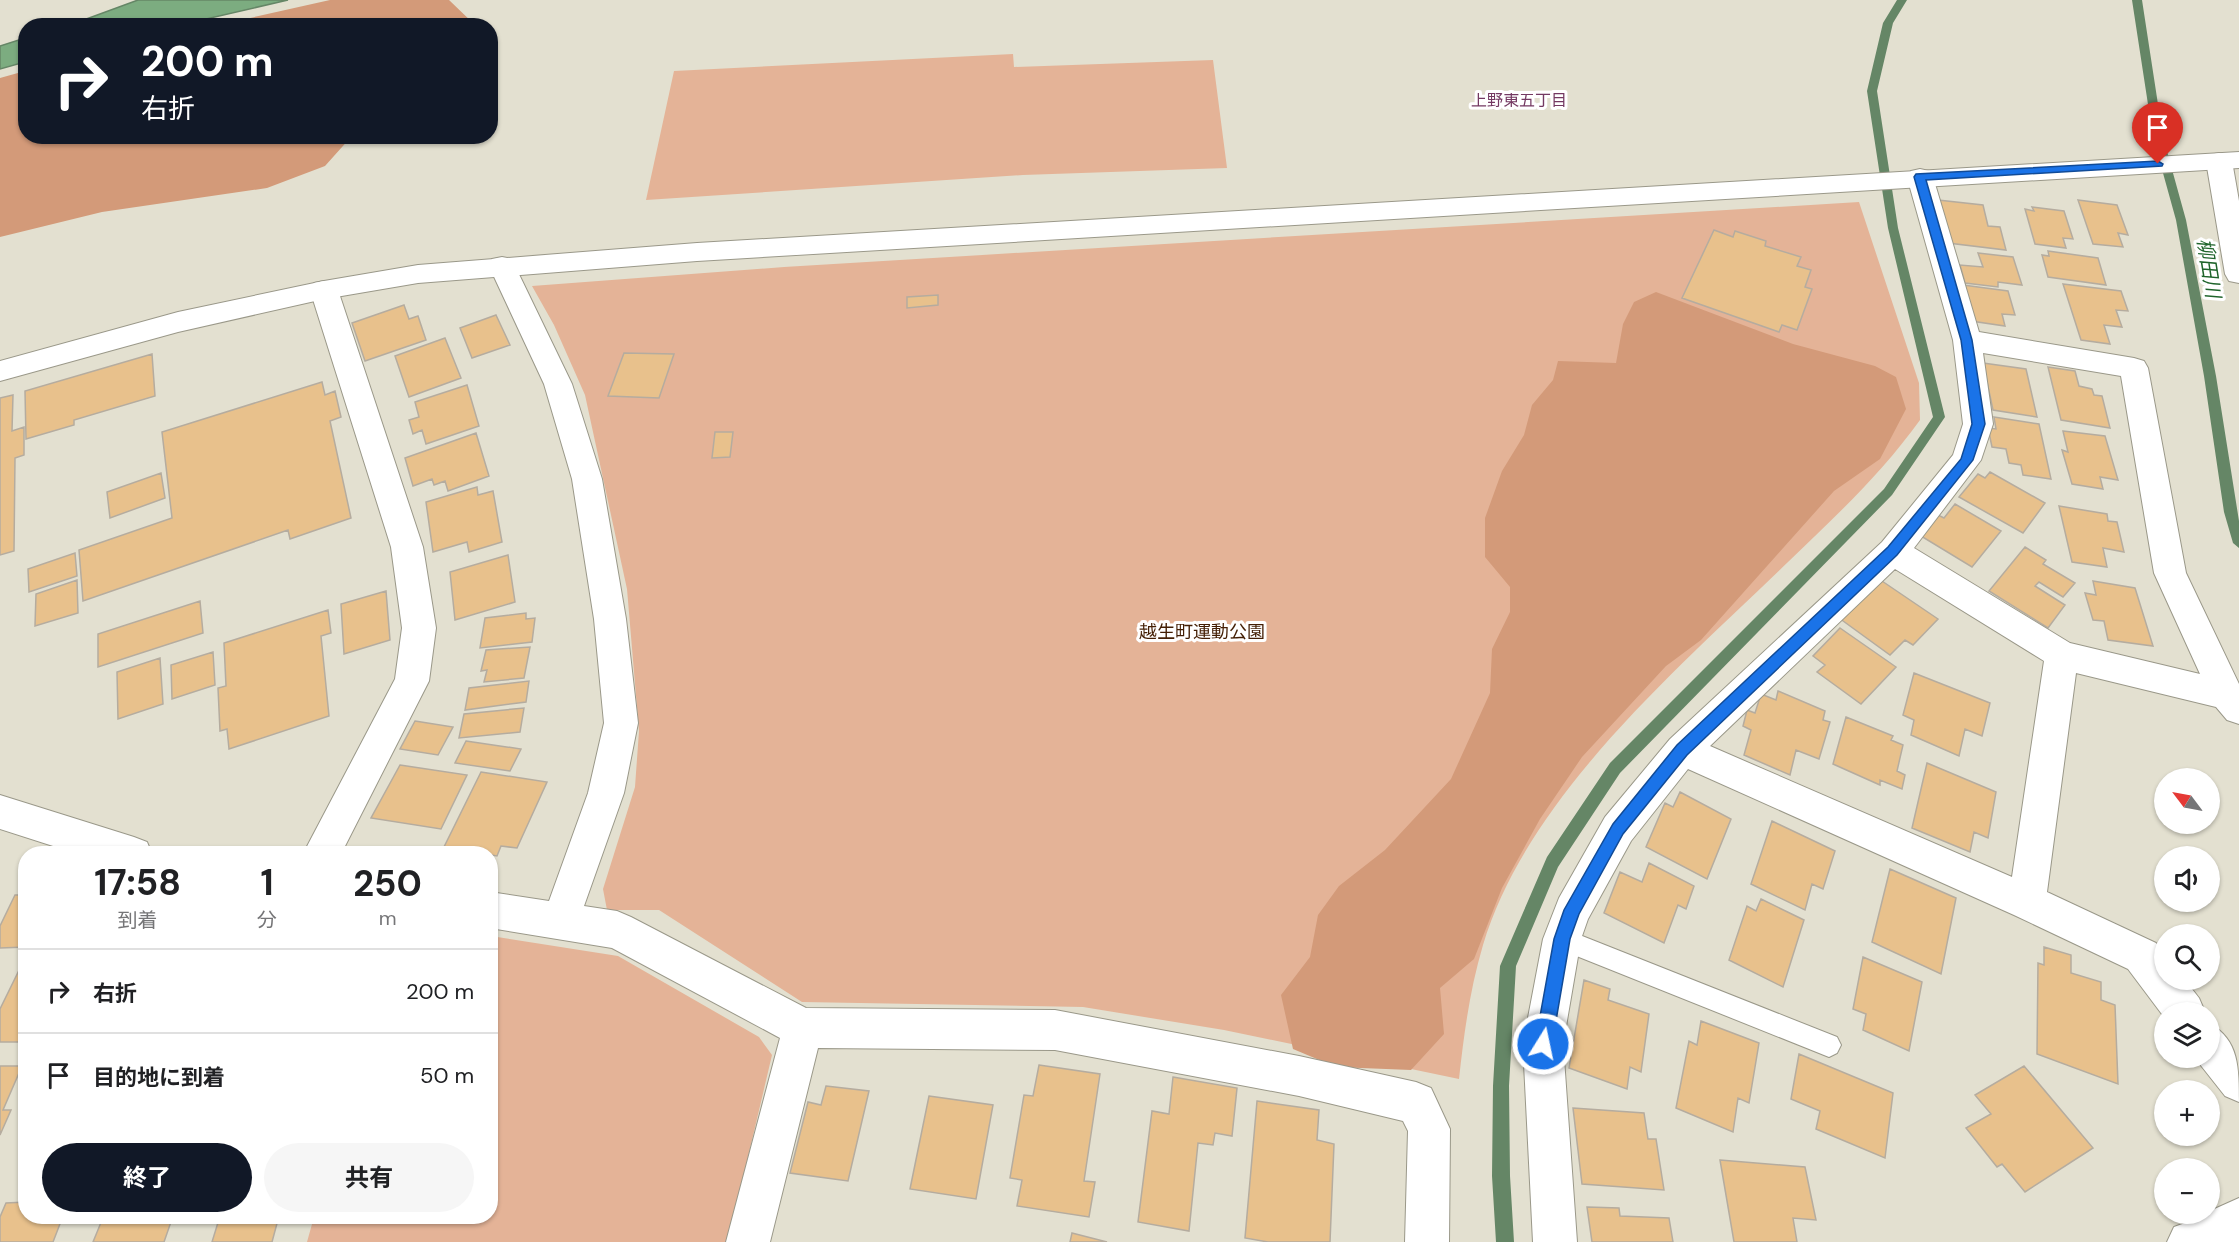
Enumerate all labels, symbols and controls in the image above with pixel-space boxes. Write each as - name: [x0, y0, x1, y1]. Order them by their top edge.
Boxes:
- text: 200 m: [141, 34, 274, 89]
- icon: right: [42, 42, 120, 120]
- district label: 上野東五丁目: [1471, 90, 1567, 111]
- text: 右折: [141, 91, 195, 126]
- pin: [2132, 102, 2183, 164]
- icon: arrive: [2141, 111, 2174, 144]
- water label: 柳田川: [2191, 236, 2227, 302]
- park label: 越生町運動公園: [1139, 620, 1265, 644]
- north arrow: [2154, 768, 2220, 834]
- map controls: [2154, 768, 2220, 1224]
- button: sound: [2154, 846, 2220, 912]
- text: 17:58: [94, 859, 181, 906]
- text: 1: [261, 859, 274, 906]
- text: 250: [353, 860, 422, 907]
- text: m: [379, 905, 396, 931]
- text: 到着: [118, 907, 158, 933]
- text: 分: [257, 907, 277, 933]
- button: search: [2154, 924, 2220, 990]
- icon: right: [42, 975, 75, 1008]
- text: 200 m: [406, 977, 474, 1006]
- text: 右折: [93, 979, 137, 1008]
- button: layers: [2154, 1002, 2220, 1068]
- position arrow: [1511, 1012, 1575, 1076]
- icon: arrive: [42, 1059, 75, 1092]
- text: 50 m: [420, 1061, 474, 1090]
- text: 目的地に到着: [93, 1063, 225, 1092]
- button: +: [2154, 1080, 2220, 1146]
- button: 終了: [42, 1143, 252, 1212]
- button: 共有: [264, 1143, 474, 1212]
- button: −: [2154, 1158, 2220, 1224]

